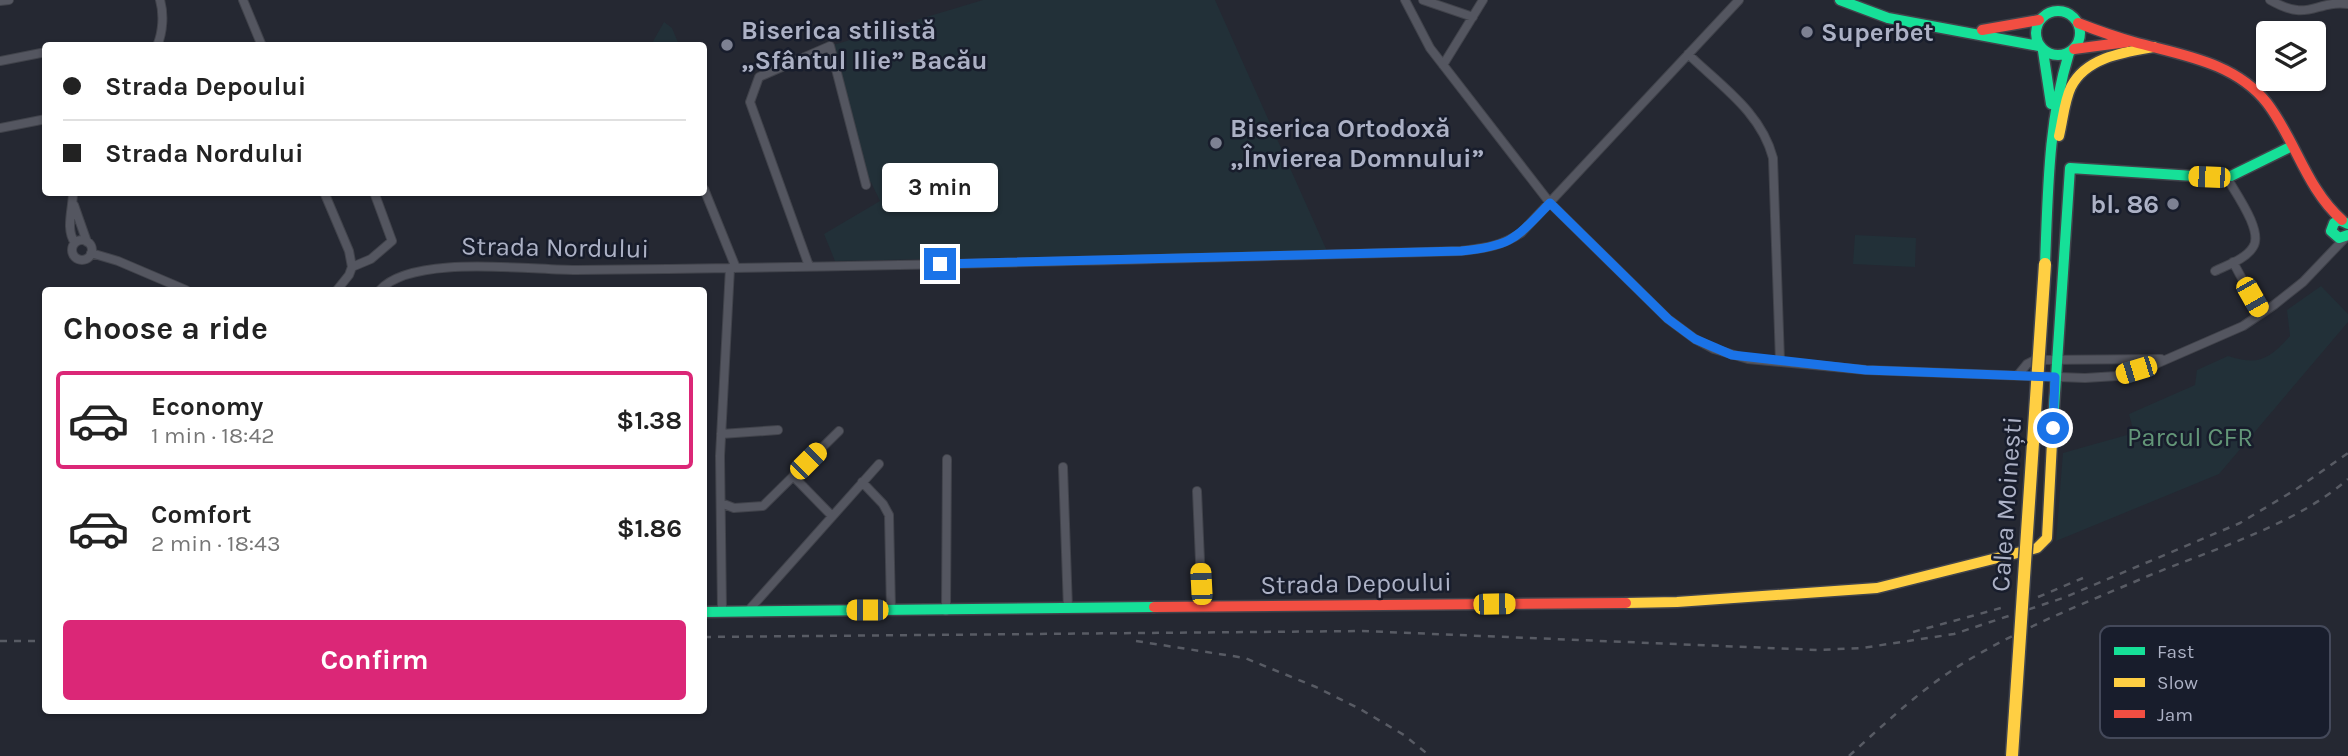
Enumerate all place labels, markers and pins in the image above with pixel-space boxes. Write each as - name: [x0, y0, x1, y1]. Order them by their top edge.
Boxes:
- place label: Biserica stilistă „Sfântul Ilie” Bacău: [741, 15, 988, 76]
- place label: Superbet: [1821, 17, 1934, 48]
- marker: Superbet: [1799, 24, 1815, 40]
- marker: Biserica stilistă „Sfântul Ilie” Bacău: [719, 37, 735, 53]
- place label: Biserica Ortodoxă „Învierea Domnului”: [1230, 113, 1484, 174]
- marker: Biserica Ortodoxă „Învierea Domnului”: [1208, 135, 1224, 151]
- place label: bl. 86: [2090, 189, 2159, 220]
- marker: bl. 86: [2165, 196, 2181, 212]

